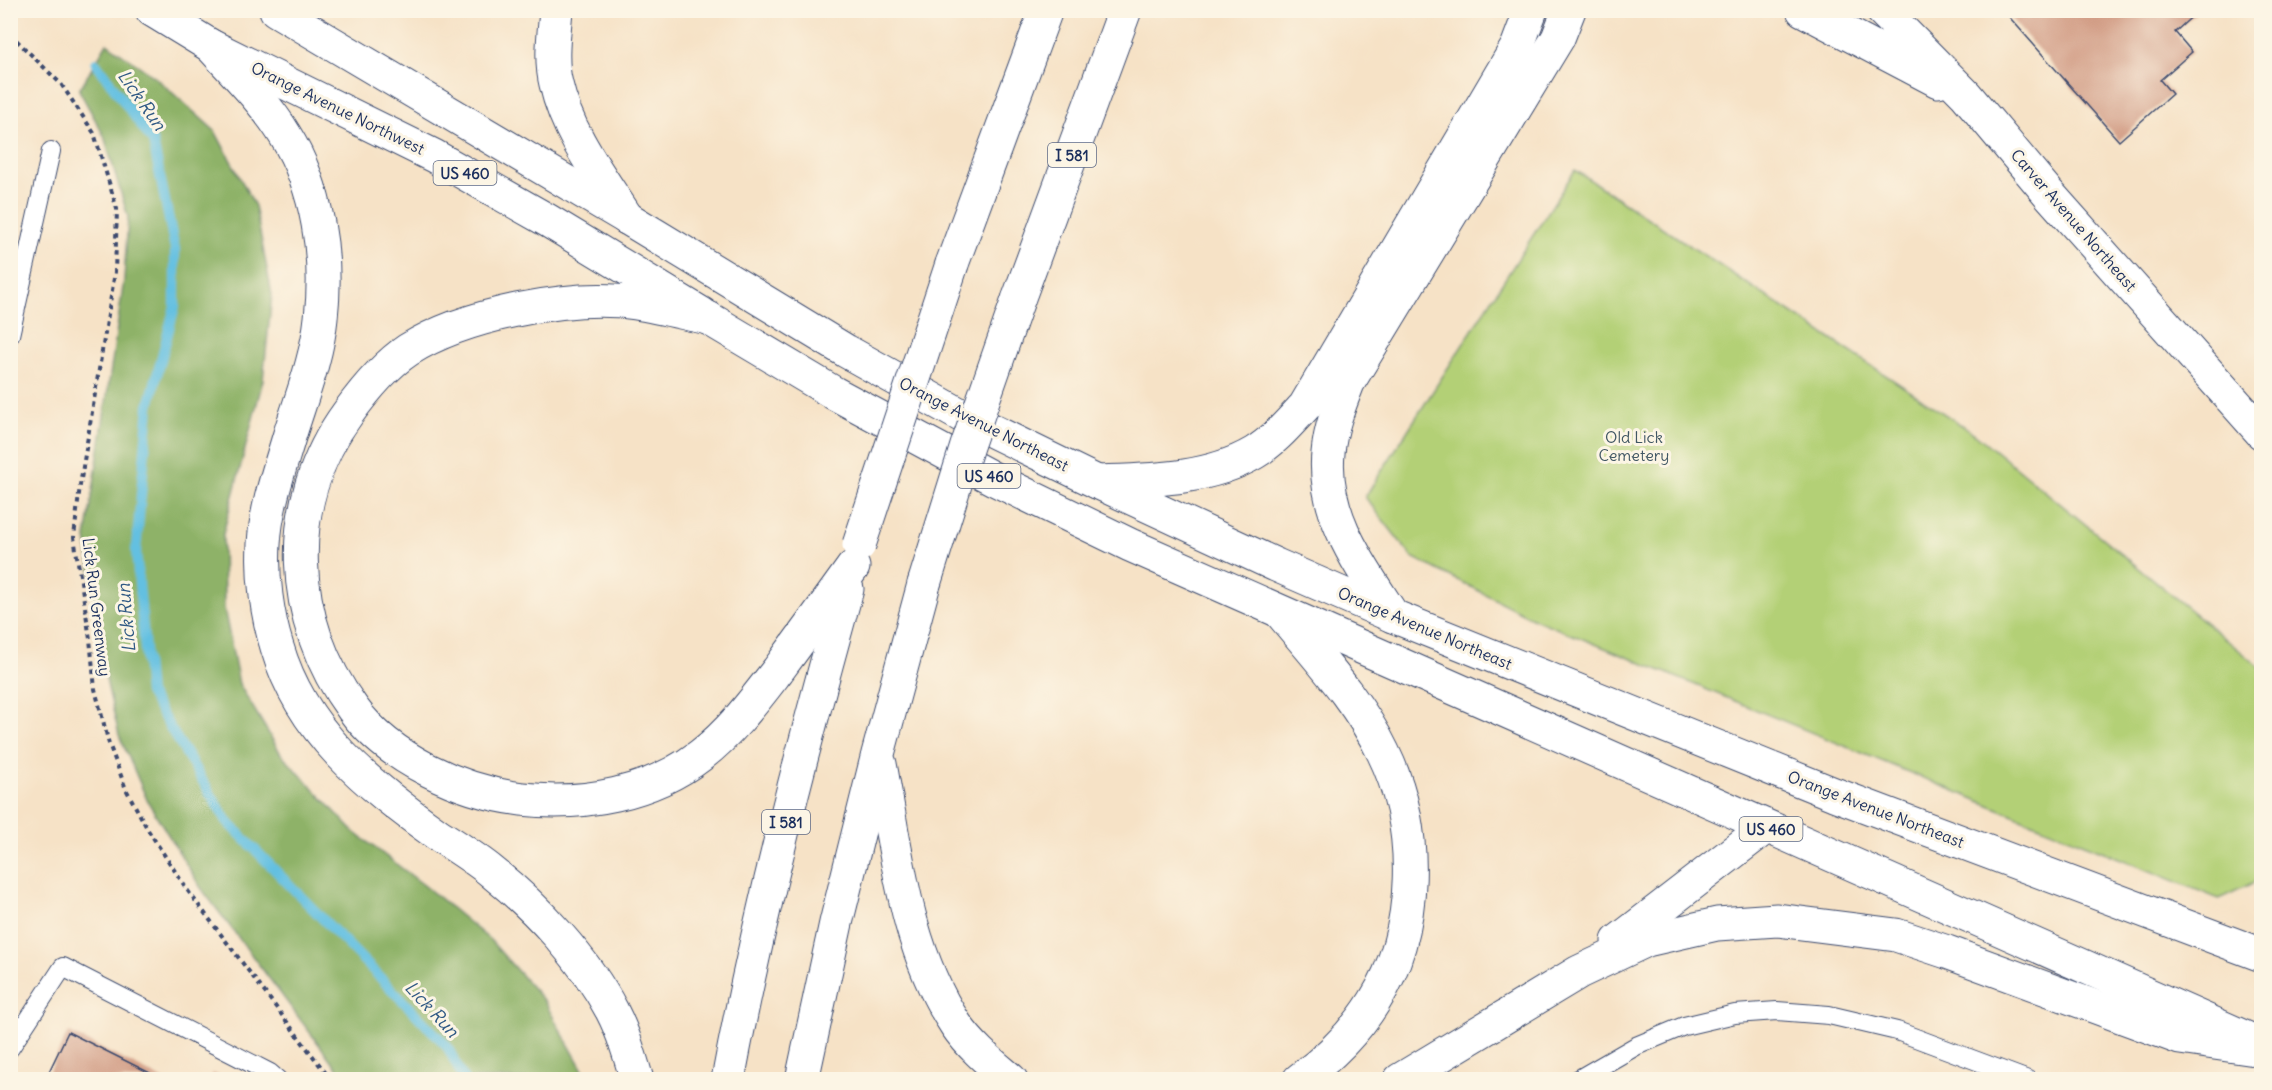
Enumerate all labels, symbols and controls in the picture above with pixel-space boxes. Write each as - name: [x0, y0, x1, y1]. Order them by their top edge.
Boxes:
- street label: Orange Avenue Northwest: [248, 57, 429, 159]
- water label: Lick Run: [113, 65, 171, 135]
- road number: I 581: [1048, 143, 1096, 167]
- street label: Carver Avenue Northeast: [2007, 145, 2142, 296]
- road number: US 460: [434, 161, 496, 185]
- street label: Orange Avenue Northeast: [896, 373, 1073, 476]
- park label: Old Lick Cemetery: [1599, 427, 1669, 465]
- road number: US 460: [958, 464, 1020, 488]
- street label: Lick Run Greenway: [79, 536, 115, 678]
- water label: Lick Run: [111, 582, 140, 653]
- street label: Orange Avenue Northeast: [1335, 582, 1516, 674]
- street label: Orange Avenue Northeast: [1785, 766, 1968, 852]
- road number: I 581: [762, 810, 810, 834]
- road number: US 460: [1740, 817, 1802, 841]
- water label: Lick Run: [400, 976, 464, 1042]

